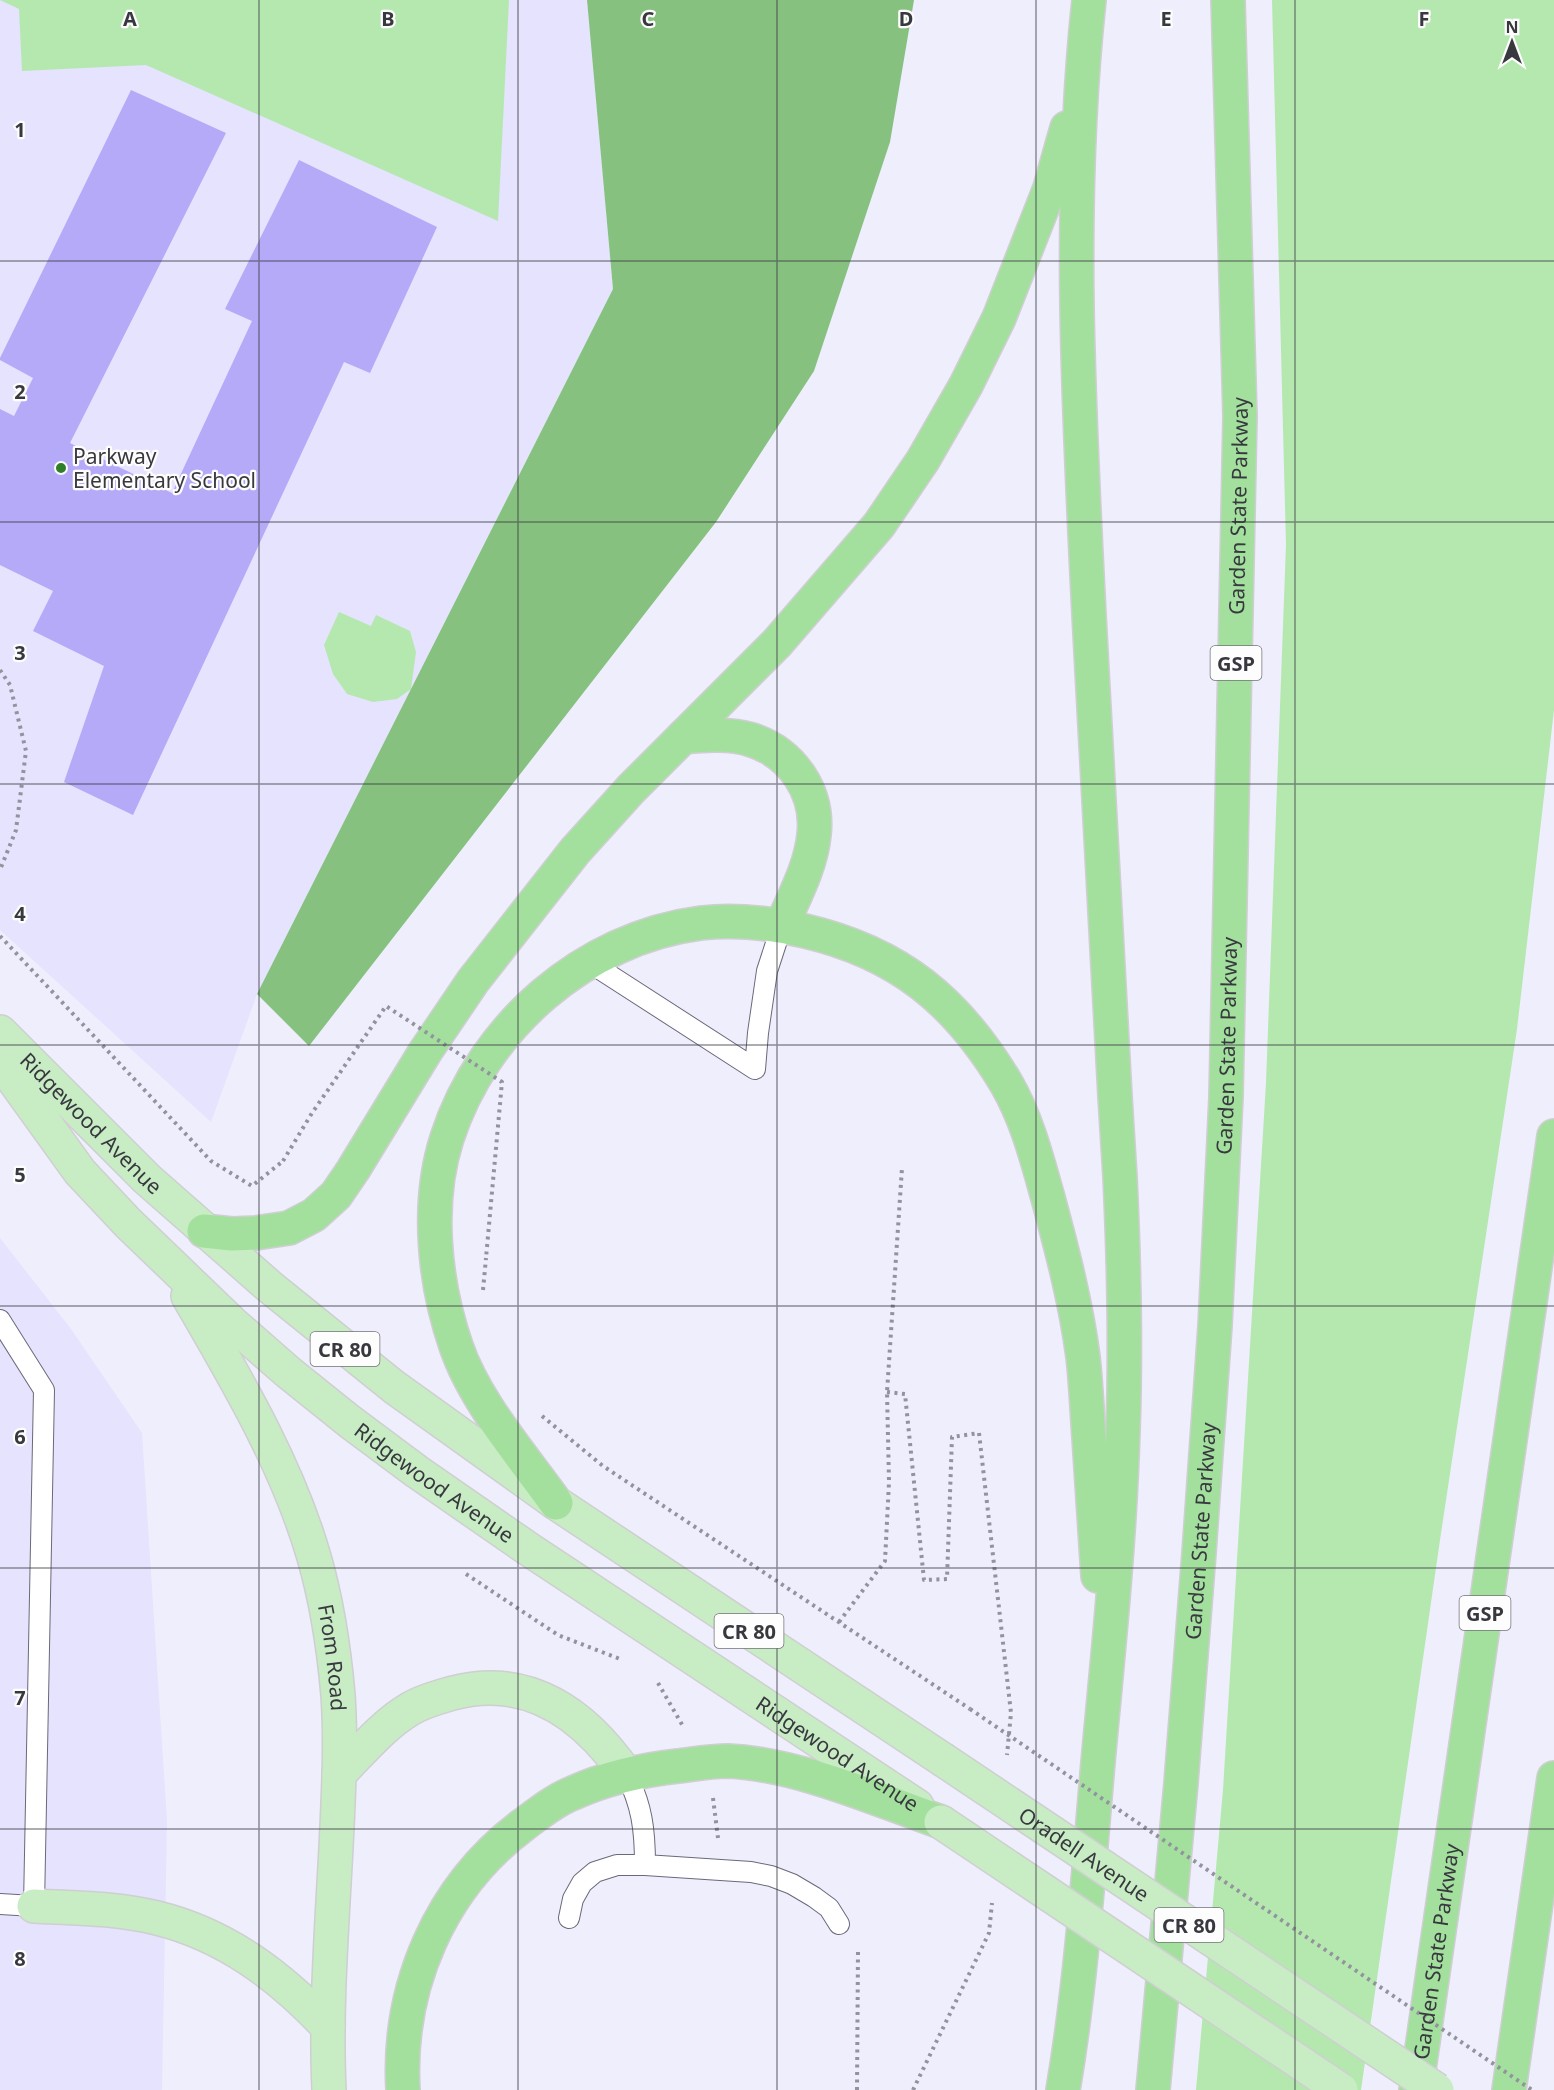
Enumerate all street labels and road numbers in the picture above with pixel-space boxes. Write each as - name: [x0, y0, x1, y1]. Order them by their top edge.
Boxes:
- street label: Garden State Parkway: [1222, 396, 1254, 615]
- road number: GSP: [1210, 646, 1262, 680]
- street label: Garden State Parkway: [1209, 936, 1243, 1155]
- street label: Ridgewood Avenue: [14, 1046, 168, 1200]
- road number: CR 80: [310, 1332, 380, 1366]
- street label: Ridgewood Avenue: [349, 1416, 520, 1549]
- street label: Garden State Parkway: [1178, 1421, 1222, 1641]
- road number: GSP: [1460, 1596, 1510, 1630]
- street label: From Road: [312, 1602, 353, 1712]
- road number: CR 80: [714, 1614, 783, 1648]
- street label: Ridgewood Avenue: [751, 1689, 925, 1818]
- street label: Oradell Avenue: [1013, 1800, 1155, 1908]
- street label: Garden State Parkway: [1407, 1841, 1466, 2061]
- road number: CR 80: [1154, 1908, 1224, 1942]

